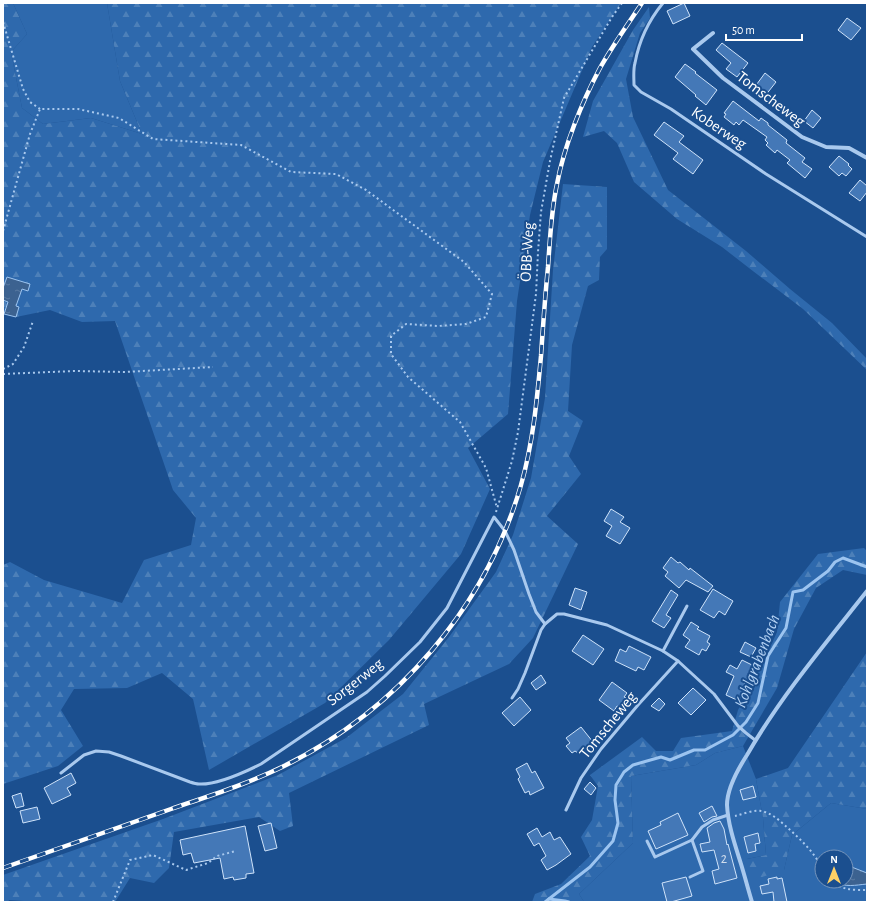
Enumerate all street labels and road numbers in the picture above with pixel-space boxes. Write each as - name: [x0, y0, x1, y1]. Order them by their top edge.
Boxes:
- street label: Tomscheweg: [734, 68, 808, 130]
- street label: Koberweg: [689, 104, 750, 152]
- street label: ÖBB-Weg: [515, 222, 537, 282]
- street label: Sorgerweg: [324, 655, 386, 709]
- street label: Tomscheweg: [576, 688, 640, 761]

